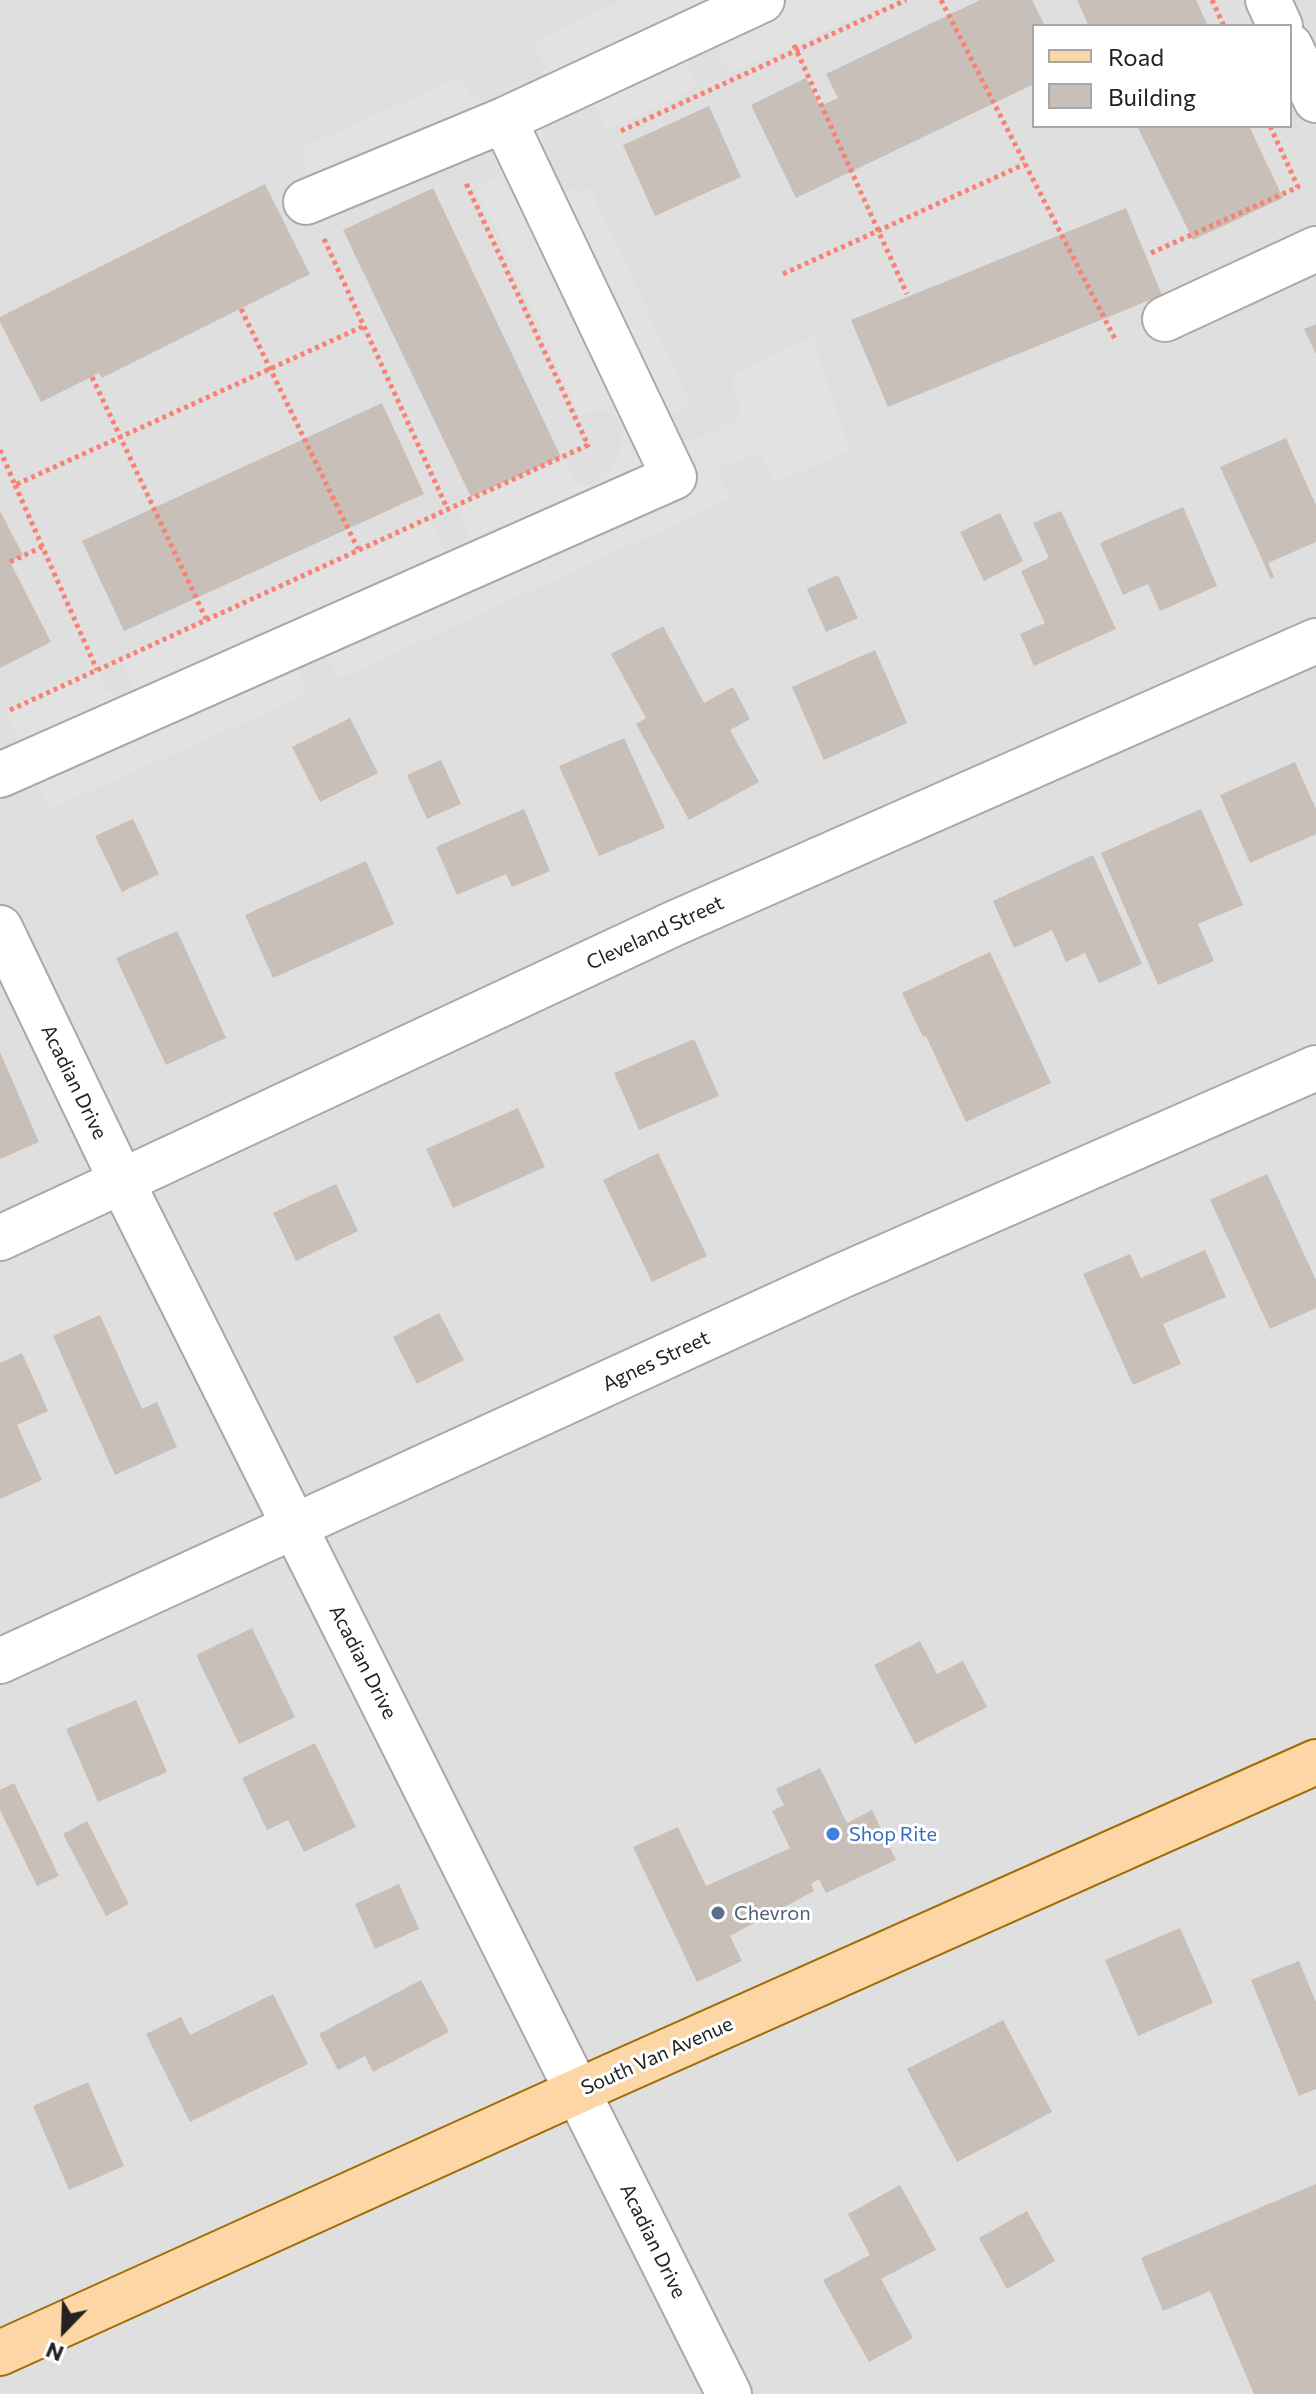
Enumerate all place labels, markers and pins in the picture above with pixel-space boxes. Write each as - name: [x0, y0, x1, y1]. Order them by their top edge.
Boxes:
- place label: Shop Rite: [849, 1822, 937, 1846]
- marker: Shop Rite: [824, 1825, 842, 1843]
- place label: Chevron: [734, 1901, 811, 1925]
- marker: Chevron: [709, 1904, 727, 1922]

